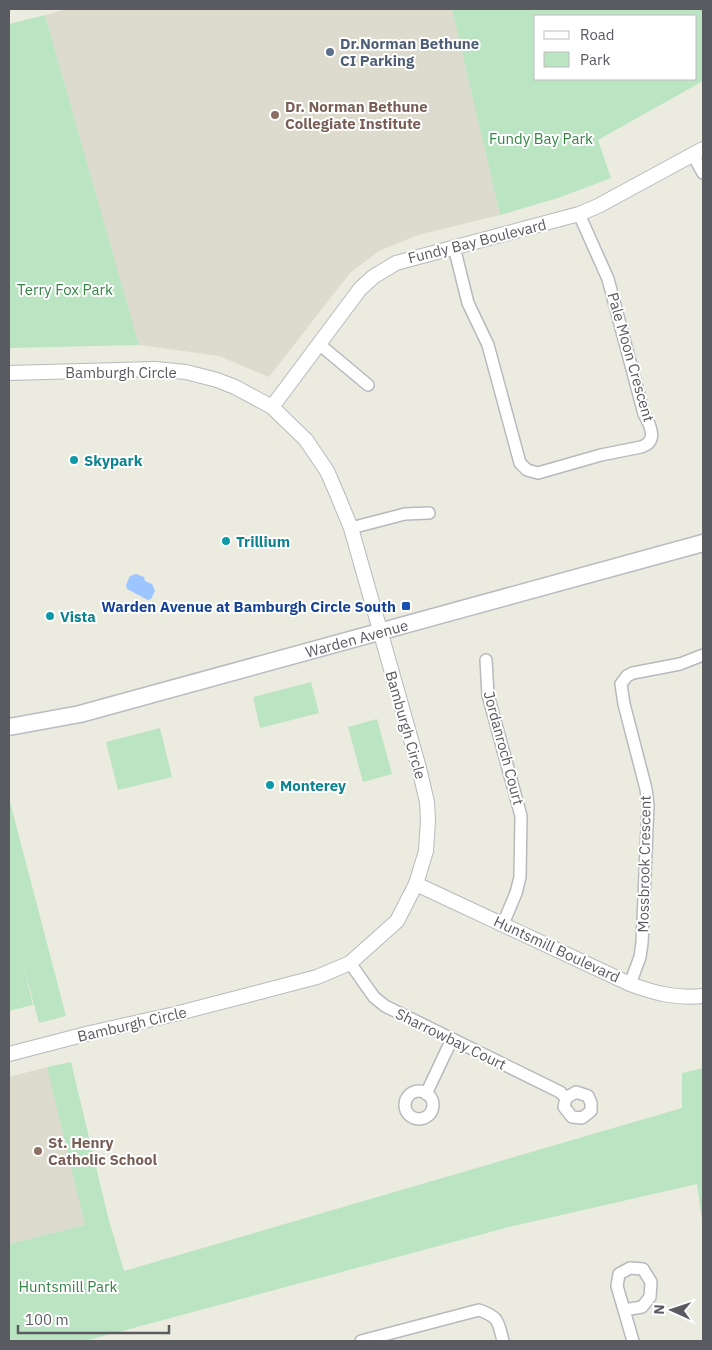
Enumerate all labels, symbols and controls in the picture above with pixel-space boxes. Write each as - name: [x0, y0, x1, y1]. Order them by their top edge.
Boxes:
- legend: [534, 15, 697, 80]
- text: Road: [580, 25, 615, 44]
- place label: Dr.Norman Bethune CI Parking: [340, 34, 479, 70]
- marker: Dr.Norman Bethune CI Parking: [324, 46, 336, 58]
- text: Park: [580, 50, 610, 69]
- place label: Dr. Norman Bethune Collegiate Institute: [285, 97, 428, 133]
- marker: Dr. Norman Bethune Collegiate Institute: [269, 109, 281, 121]
- park label: Fundy Bay Park: [489, 129, 593, 148]
- street label: Fundy Bay Boulevard: [406, 215, 548, 267]
- park label: Terry Fox Park: [17, 280, 113, 299]
- street label: Pale Moon Crescent: [603, 290, 659, 424]
- street label: Bamburgh Circle: [65, 363, 177, 382]
- place label: Skypark: [84, 451, 143, 470]
- marker: Skypark: [68, 454, 80, 466]
- place label: Trillium: [236, 532, 290, 551]
- marker: Trillium: [220, 535, 232, 547]
- place label: Warden Avenue at Bamburgh Circle South: [101, 597, 396, 616]
- marker: Warden Avenue at Bamburgh Circle South: [400, 600, 412, 612]
- place label: Vista: [60, 607, 96, 626]
- marker: Vista: [44, 610, 56, 622]
- street label: Warden Avenue: [303, 615, 410, 661]
- street label: Bamburgh Circle: [381, 669, 431, 781]
- street label: Jordanroch Court: [480, 689, 528, 807]
- place label: Monterey: [280, 776, 346, 795]
- marker: Monterey: [264, 779, 276, 791]
- street label: Mossbrook Crescent: [633, 795, 655, 933]
- street label: Huntsmill Boulevard: [491, 911, 623, 987]
- street label: Bamburgh Circle: [75, 1002, 189, 1046]
- street label: Sharrowbay Court: [393, 1004, 509, 1074]
- place label: St. Henry Catholic School: [48, 1133, 157, 1169]
- marker: St. Henry Catholic School: [32, 1145, 44, 1157]
- park label: Huntsmill Park: [18, 1277, 118, 1296]
- north arrow: [647, 1285, 697, 1335]
- scale bar: [18, 1302, 169, 1334]
- text: N: [650, 1304, 668, 1315]
- text: 100 m: [25, 1310, 69, 1329]

